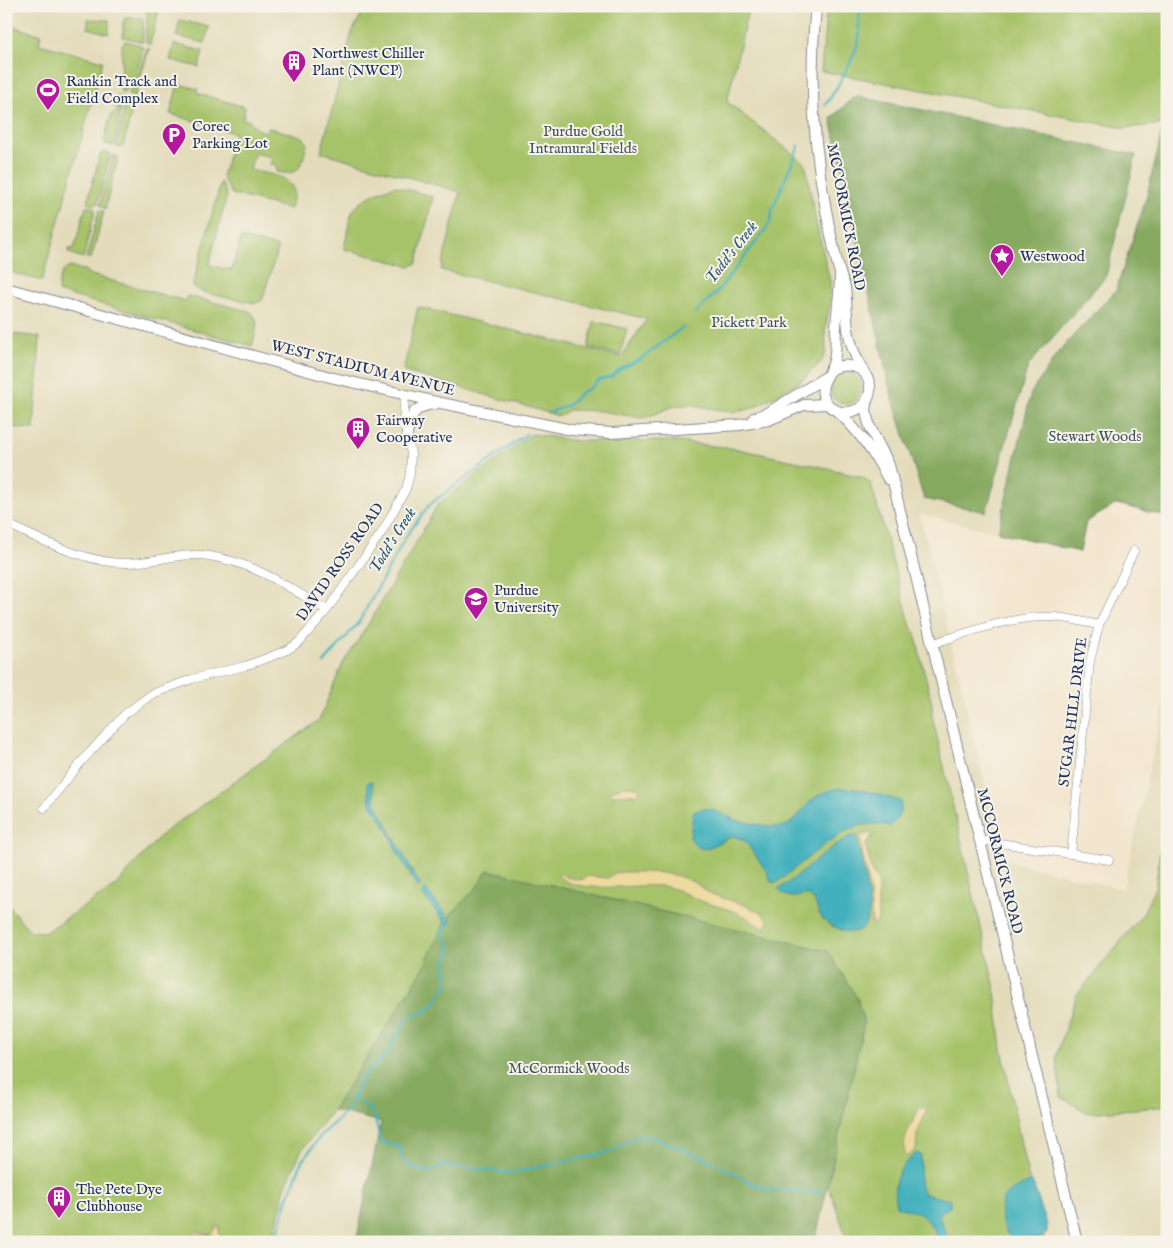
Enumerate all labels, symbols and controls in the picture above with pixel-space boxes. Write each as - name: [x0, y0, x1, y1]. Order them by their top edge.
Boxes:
- place label: Northwest Chiller Plant (NWCP): [312, 44, 425, 80]
- building icon: Northwest Chiller Plant (NWCP): [281, 49, 307, 83]
- place label: Rankin Track and Field Complex: [66, 72, 178, 108]
- sports icon: Rankin Track and Field Complex: [35, 77, 61, 111]
- place label: Corec Parking Lot: [192, 117, 268, 153]
- parking icon: Corec Parking Lot: [161, 122, 187, 156]
- park label: Purdue Gold Intramural Fields: [529, 122, 637, 158]
- street label: MCCORMICK ROAD: [822, 142, 870, 292]
- water label: Todd's Creek: [701, 217, 763, 288]
- place icon: Westwood: [989, 243, 1015, 277]
- place label: Westwood: [1020, 247, 1086, 266]
- park label: Pickett Park: [711, 313, 788, 332]
- street label: WEST STADIUM AVENUE: [269, 336, 457, 400]
- place label: Fairway Cooperative: [376, 411, 453, 447]
- building icon: Fairway Cooperative: [345, 416, 371, 450]
- park label: Stewart Woods: [1049, 427, 1141, 446]
- street label: DAVID ROSS ROAD: [292, 499, 388, 625]
- water label: Todd's Creek: [365, 504, 421, 578]
- place label: Purdue University: [494, 581, 560, 617]
- school or university icon: Purdue University: [463, 586, 489, 620]
- street label: SUGAR HILL DRIVE: [1054, 636, 1092, 788]
- street label: MCCORMICK ROAD: [973, 786, 1027, 936]
- park label: McCormick Woods: [509, 1059, 629, 1078]
- place label: The Pete Dye Clubhouse: [76, 1180, 162, 1216]
- building icon: The Pete Dye Clubhouse: [46, 1185, 72, 1219]

